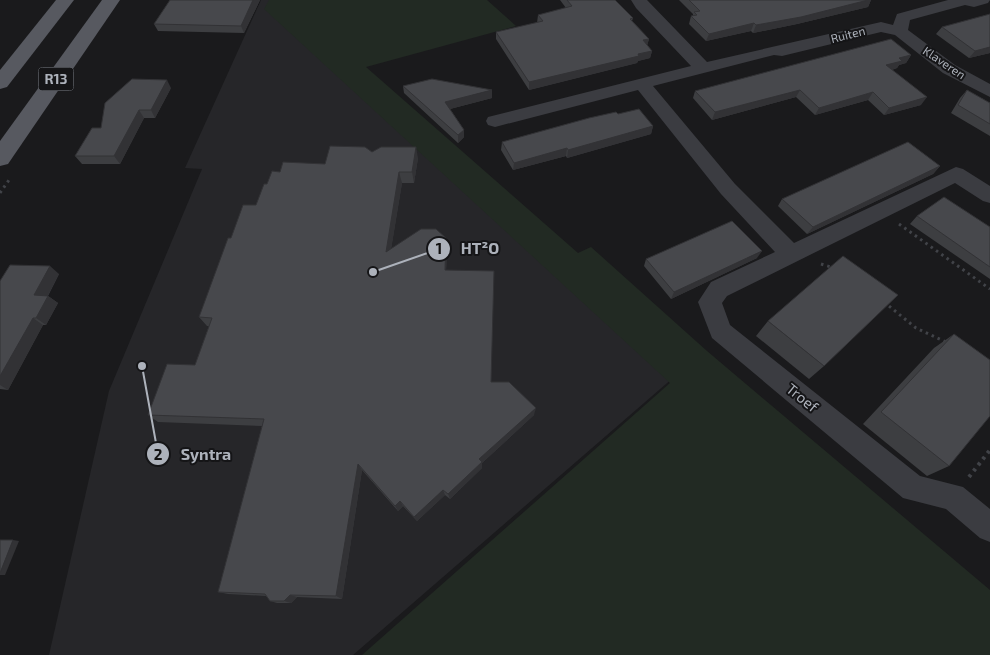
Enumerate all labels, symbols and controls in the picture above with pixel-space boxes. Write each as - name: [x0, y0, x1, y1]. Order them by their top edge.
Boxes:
- street label: Ruiten: [829, 23, 867, 45]
- street label: Klaveren: [921, 43, 968, 81]
- road number: R13: [38, 68, 74, 90]
- callout: HT²O: [426, 233, 510, 264]
- text: HT²O: [461, 238, 499, 257]
- text: 1: [436, 239, 442, 257]
- street label: Troef: [783, 379, 822, 416]
- callout: Syntra: [145, 439, 241, 470]
- text: Syntra: [181, 444, 231, 464]
- text: 2: [154, 445, 163, 463]

